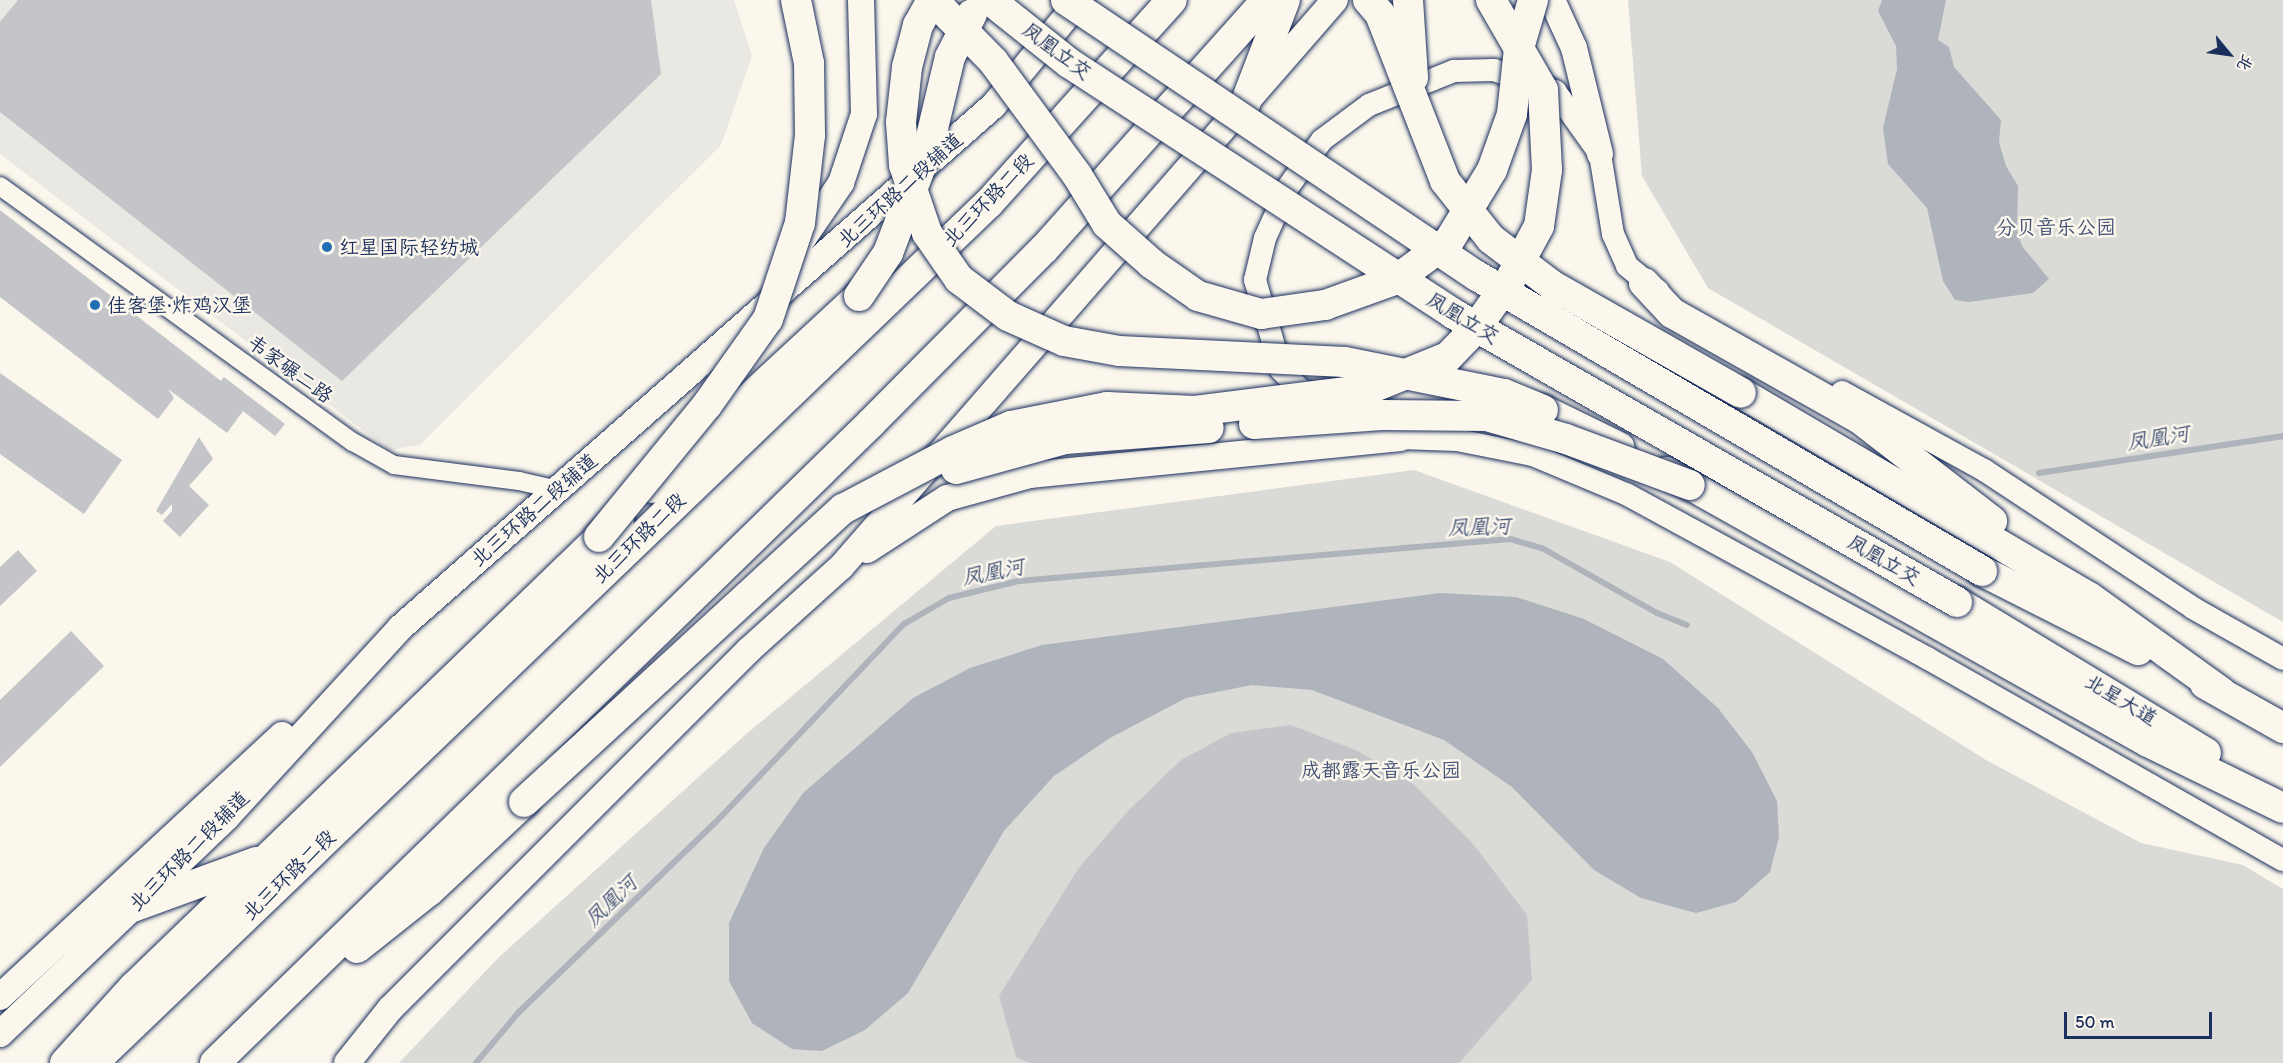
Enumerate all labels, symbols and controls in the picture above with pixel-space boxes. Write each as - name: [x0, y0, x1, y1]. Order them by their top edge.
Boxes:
- street label: 凤凰立交: [1018, 17, 1096, 85]
- north arrow: [2199, 24, 2259, 84]
- text: 北: [2233, 51, 2257, 75]
- street label: 北三环路二段辅道: [833, 128, 967, 252]
- street label: 北三环路二段: [938, 149, 1038, 251]
- park label: 分贝音乐公园: [1996, 215, 2116, 239]
- place label: 红星国际轻纺城: [339, 235, 479, 259]
- marker: 红星国际轻纺城: [320, 240, 334, 254]
- street label: 凤凰立交: [1423, 287, 1503, 349]
- place label: 佳客堡·炸鸡汉堡: [107, 293, 252, 317]
- marker: 佳客堡·炸鸡汉堡: [88, 298, 102, 312]
- street label: 韦家碾二路: [242, 330, 338, 408]
- water label: 凤凰河: [2125, 421, 2191, 455]
- street label: 北三环路二段辅道: [466, 448, 602, 572]
- street label: 北三环路二段: [588, 488, 690, 588]
- water label: 凤凰河: [1447, 513, 1511, 541]
- street label: 凤凰立交: [1843, 530, 1925, 590]
- water label: 凤凰河: [960, 554, 1026, 590]
- street label: 北星大道: [2081, 669, 2161, 731]
- park label: 成都露天音乐公园: [1301, 758, 1461, 782]
- street label: 北三环路二段辅道: [124, 786, 254, 916]
- street label: 北三环路二段: [238, 825, 340, 925]
- water label: 凤凰河: [580, 870, 642, 932]
- scale bar: [2067, 1000, 2216, 1038]
- text: 50 m: [2075, 1011, 2115, 1033]

